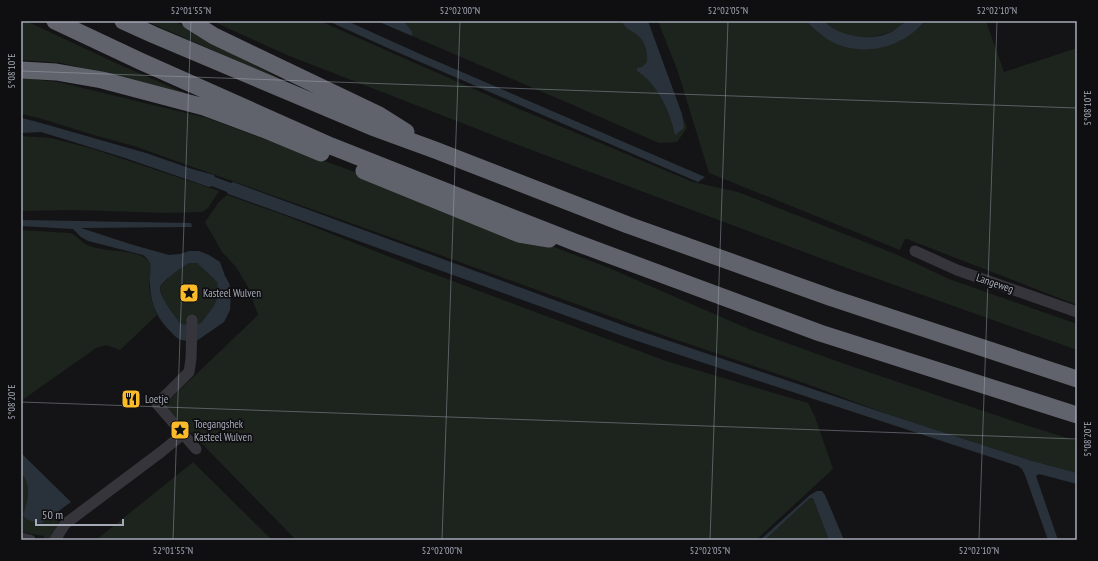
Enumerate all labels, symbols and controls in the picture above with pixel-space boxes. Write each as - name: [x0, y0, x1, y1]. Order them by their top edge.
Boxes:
- text: 52°01'55"N: [171, 4, 211, 17]
- text: 52°02'00"N: [440, 4, 480, 17]
- text: 52°02'05"N: [708, 4, 748, 17]
- text: 52°02'10"N: [977, 4, 1017, 17]
- text: 5°08'10"E: [5, 54, 18, 88]
- text: 5°08'10"E: [1081, 91, 1094, 125]
- street label: Langeweg: [975, 270, 1016, 296]
- place icon: Kasteel Wulven: [178, 282, 200, 304]
- place label: Kasteel Wulven: [203, 286, 261, 300]
- text: 5°08'20"E: [5, 385, 18, 419]
- restaurant icon: Loetje: [120, 388, 142, 410]
- place label: Loetje: [145, 392, 169, 406]
- place label: Toegangshek Kasteel Wulven: [194, 417, 252, 444]
- place icon: Toegangshek Kasteel Wulven: [169, 419, 191, 441]
- text: 5°08'20"E: [1081, 422, 1094, 456]
- scale bar: [36, 501, 123, 527]
- text: 50 m: [42, 507, 63, 522]
- text: 52°01'55"N: [153, 544, 193, 557]
- text: 52°02'00"N: [422, 544, 462, 557]
- text: 52°02'05"N: [690, 544, 730, 557]
- text: 52°02'10"N: [959, 544, 999, 557]

